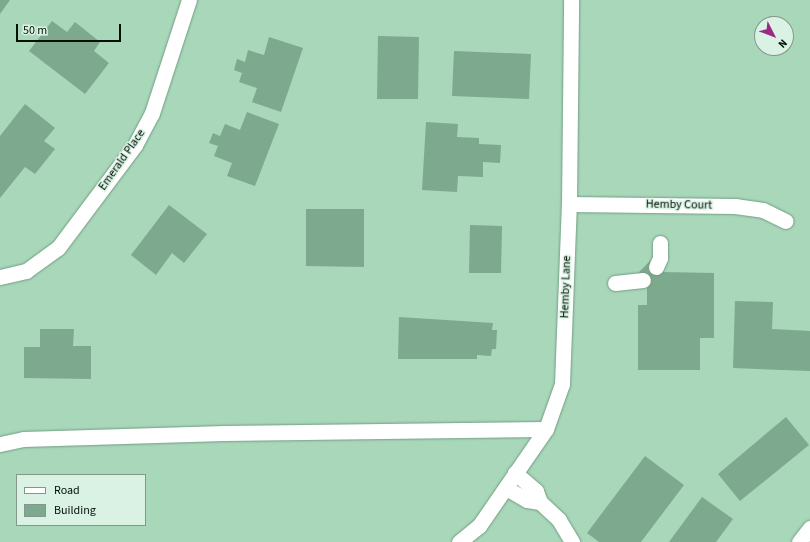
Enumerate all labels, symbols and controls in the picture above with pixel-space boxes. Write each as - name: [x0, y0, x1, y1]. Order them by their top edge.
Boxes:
- scale bar: [18, 16, 123, 42]
- north arrow: [754, 16, 794, 56]
- text: 50 m: [23, 22, 47, 39]
- text: N: [775, 36, 791, 51]
- street label: Emerald Place: [96, 127, 148, 193]
- street label: Hemby Court: [646, 197, 712, 213]
- street label: Hemby Lane: [558, 255, 574, 319]
- legend: [16, 474, 146, 526]
- text: Road: [54, 482, 80, 499]
- text: Building: [54, 502, 96, 519]

